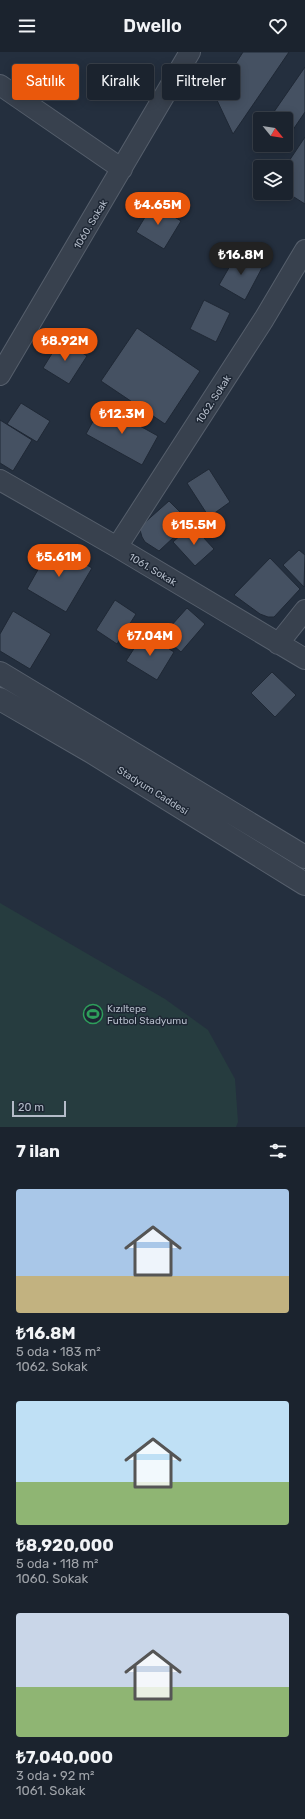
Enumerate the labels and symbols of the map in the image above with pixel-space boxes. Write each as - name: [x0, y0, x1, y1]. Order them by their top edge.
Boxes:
- north arrow: [253, 112, 293, 152]
- pin: ₺4.65M: [125, 192, 191, 226]
- street label: 1060. Sokak: [71, 197, 111, 251]
- pin: ₺16.8M: [208, 242, 274, 276]
- pin: ₺8.92M: [32, 328, 98, 362]
- street label: 1062. Sokak: [194, 372, 234, 426]
- pin: ₺12.3M: [89, 401, 155, 435]
- pin: ₺15.5M: [161, 512, 227, 546]
- pin: ₺5.61M: [26, 544, 92, 578]
- street label: 1061. Sokak: [127, 551, 179, 589]
- pin: ₺7.04M: [117, 623, 183, 657]
- street label: Stadyum Caddesi: [115, 764, 190, 818]
- sports icon: Kızıltepe Futbol Stadyumu: [82, 1003, 104, 1025]
- place label: Kızıltepe Futbol Stadyumu: [107, 1003, 187, 1027]
- scale bar: [12, 1099, 66, 1118]

